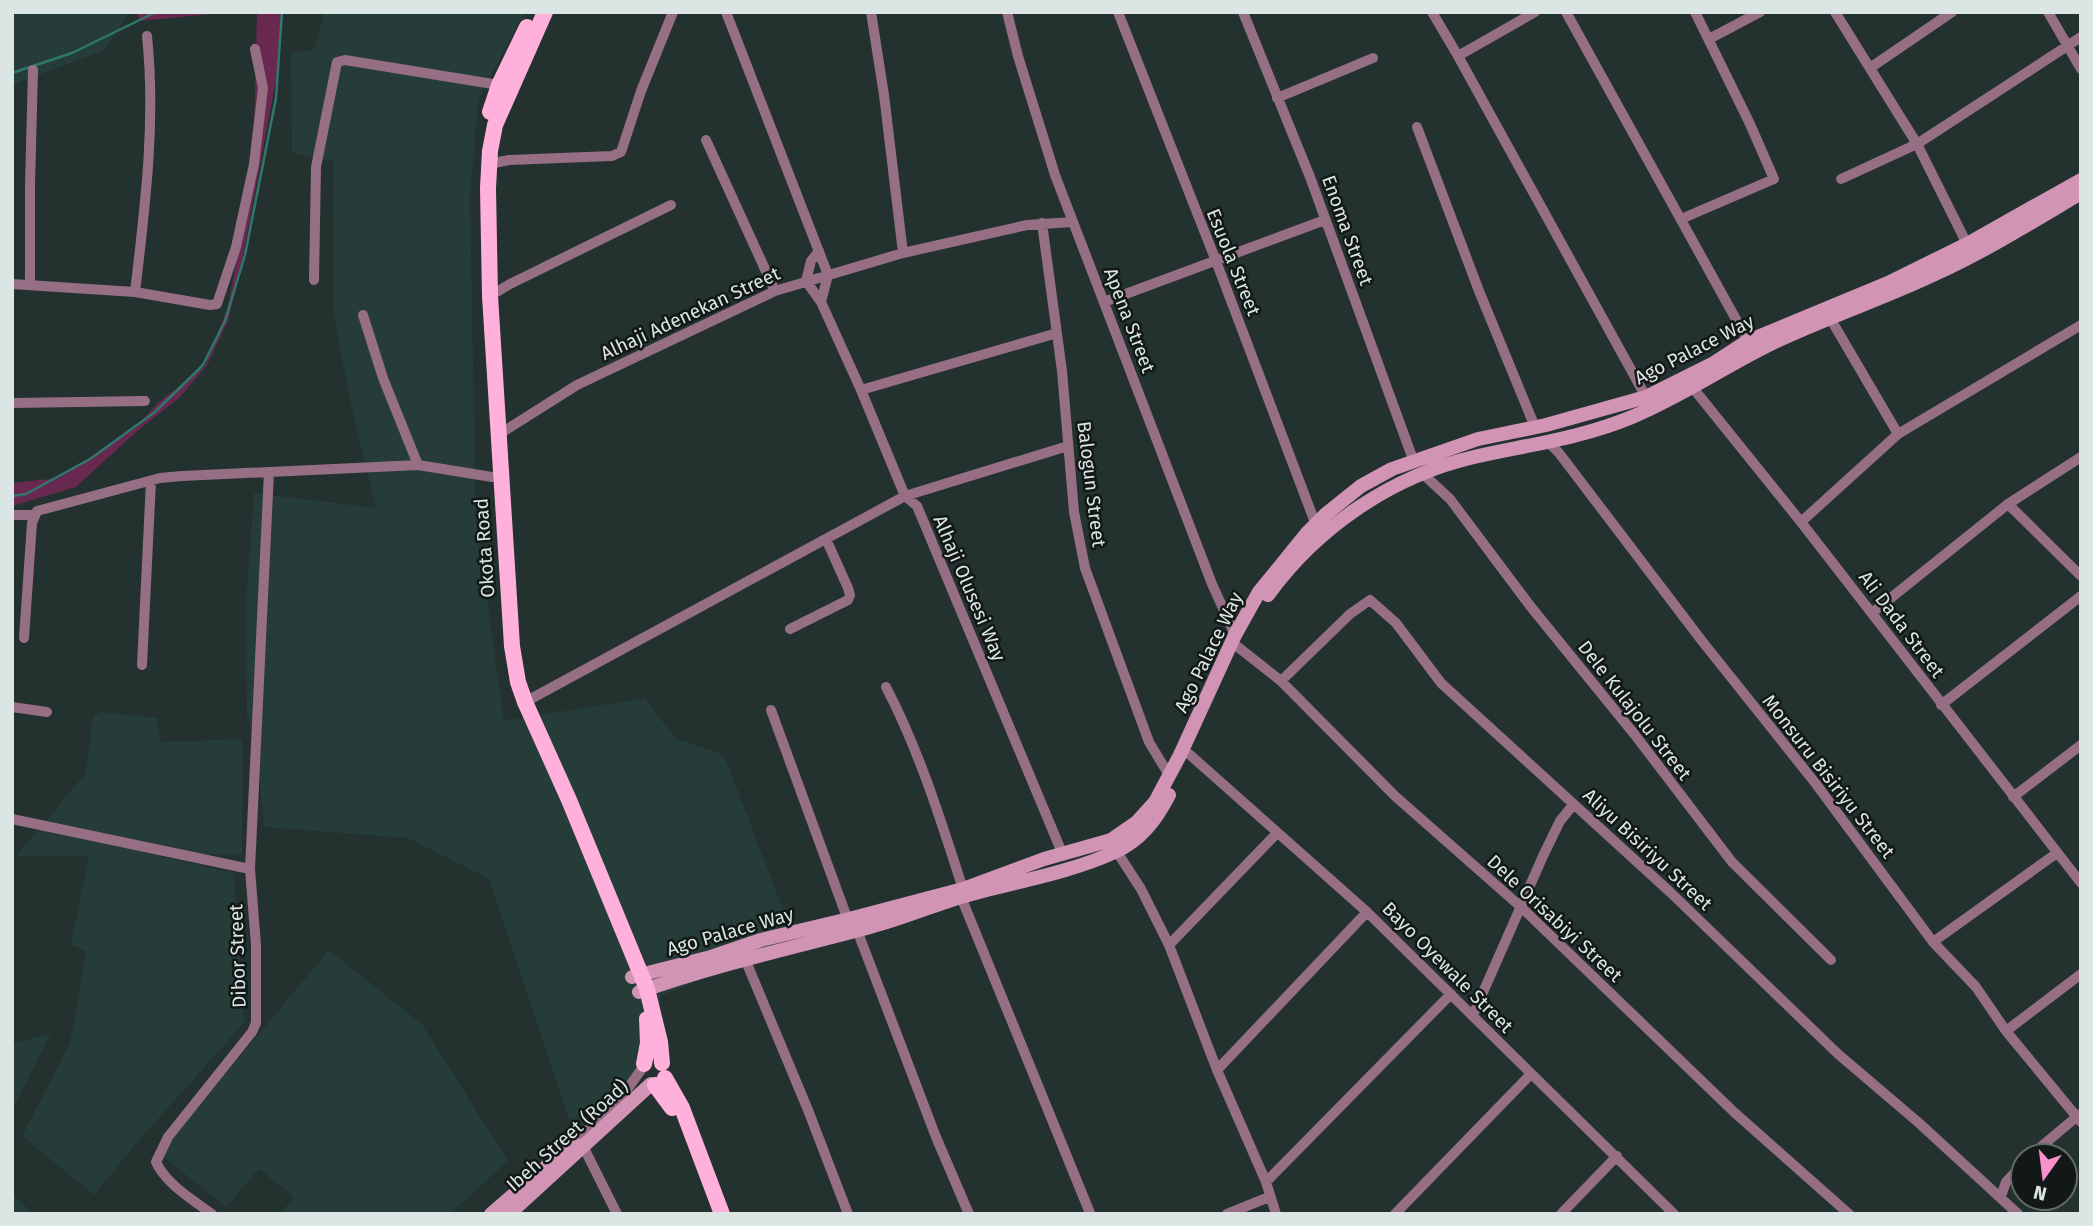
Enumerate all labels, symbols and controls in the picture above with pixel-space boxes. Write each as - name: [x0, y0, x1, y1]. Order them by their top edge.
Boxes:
- street label: Enoma Street: [1317, 172, 1378, 288]
- street label: Esuola Street: [1202, 205, 1266, 319]
- street label: Alhaji Adenekan Street: [597, 262, 784, 365]
- street label: Apena Street: [1099, 264, 1160, 376]
- street label: Ago Palace Way: [1631, 309, 1758, 389]
- street label: Balogun Street: [1072, 420, 1111, 548]
- street label: Okota Road: [470, 497, 499, 599]
- street label: Alhaji Olusesi Way: [928, 512, 1011, 665]
- street label: Ali Dada Street: [1854, 566, 1949, 682]
- street label: Ago Palace Way: [1169, 588, 1248, 716]
- street label: Dele Kulajolu Street: [1573, 636, 1696, 785]
- street label: Monsuru Bisiriyu Street: [1758, 690, 1900, 863]
- street label: Aliyu Bisiriyu Street: [1578, 784, 1717, 915]
- street label: Dele Orisabiyi Street: [1482, 850, 1627, 987]
- street label: Bayo Oyewale Street: [1377, 897, 1518, 1038]
- street label: Ago Palace Way: [664, 902, 797, 961]
- street label: Dibor Street: [224, 904, 251, 1008]
- street label: Ibeh Street (Road): [502, 1075, 633, 1196]
- north arrow: [2009, 1142, 2079, 1212]
- text: N: [2031, 1180, 2049, 1206]

